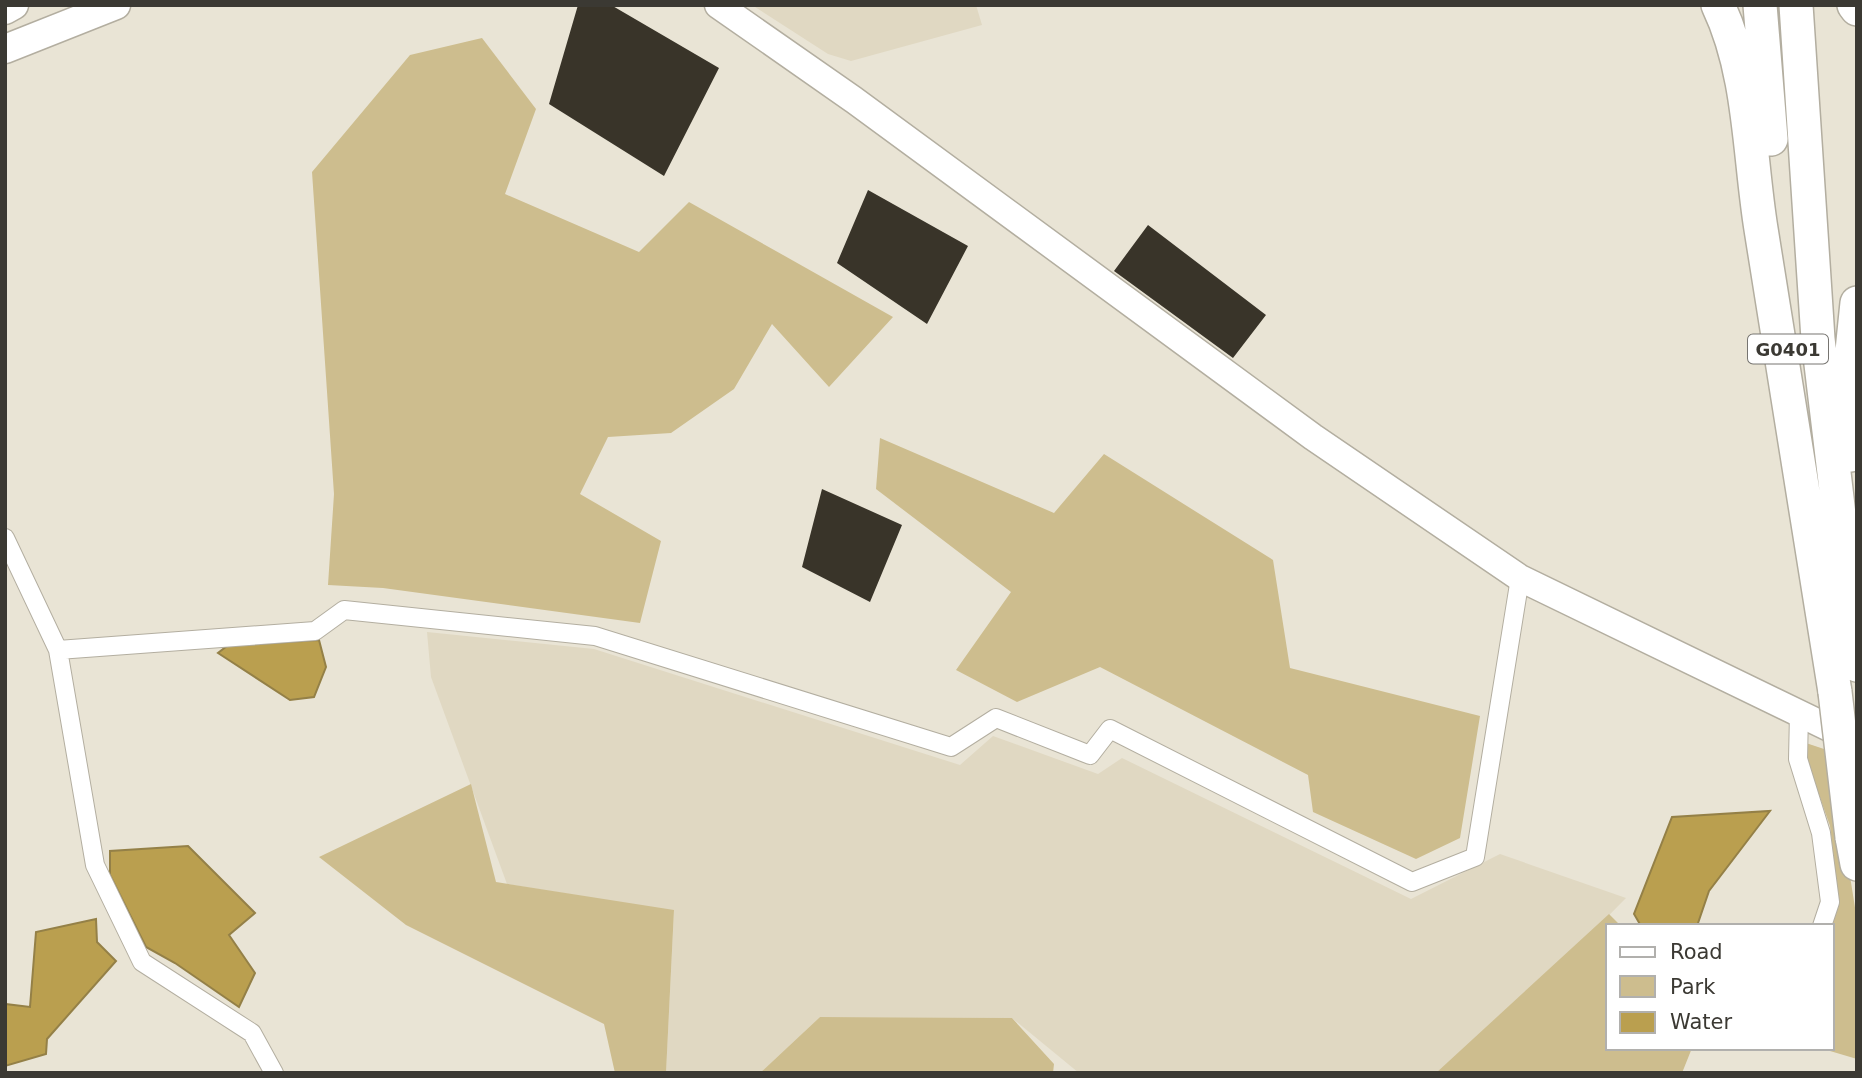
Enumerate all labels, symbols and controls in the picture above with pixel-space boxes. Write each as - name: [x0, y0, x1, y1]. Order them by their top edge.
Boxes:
- road number: G0401: [1748, 334, 1828, 363]
- legend: [1606, 924, 1834, 1050]
- text: Road: [1670, 940, 1723, 964]
- text: Park: [1670, 975, 1716, 999]
- text: Water: [1670, 1010, 1732, 1034]

